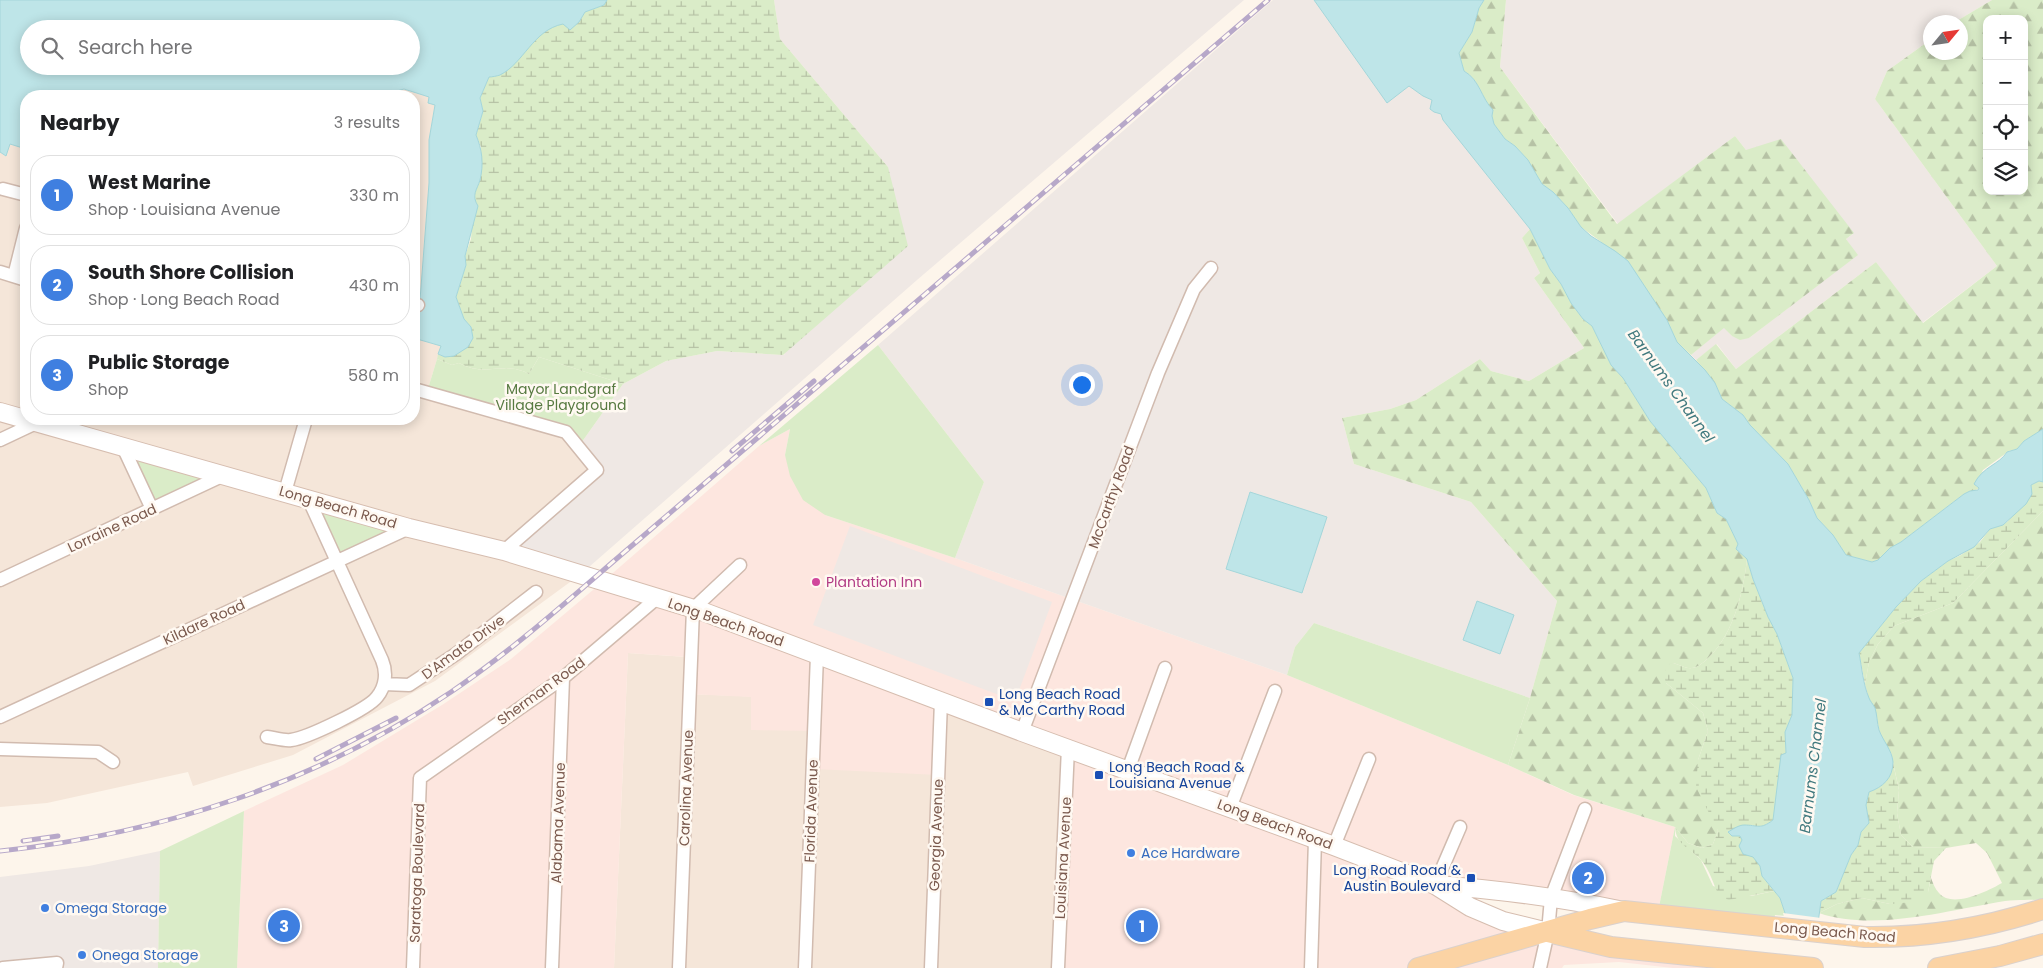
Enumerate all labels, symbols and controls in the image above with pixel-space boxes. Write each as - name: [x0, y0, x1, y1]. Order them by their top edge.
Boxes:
- north arrow: [1923, 15, 1968, 60]
- map controls: [1983, 15, 2028, 195]
- button: +: [1983, 15, 2028, 60]
- search box: [20, 20, 420, 75]
- icon: search: [38, 34, 66, 62]
- text: Search here: [78, 34, 192, 61]
- button: −: [1983, 60, 2028, 105]
- button: locate: [1983, 105, 2028, 150]
- text: Nearby: [40, 108, 120, 137]
- text: 3 results: [334, 111, 400, 134]
- button: layers: [1983, 150, 2028, 195]
- text: West Marine: [88, 169, 211, 196]
- text: 1: [54, 184, 60, 207]
- text: 330 m: [349, 184, 399, 207]
- text: Shop · Louisiana Avenue: [88, 198, 280, 221]
- text: South Shore Collision: [88, 259, 294, 286]
- text: 2: [52, 274, 62, 297]
- text: 430 m: [349, 274, 399, 297]
- text: Shop · Long Beach Road: [88, 288, 279, 311]
- water label: Barnums Channel: [1623, 325, 1720, 447]
- text: Public Storage: [88, 349, 229, 376]
- text: 3: [52, 364, 62, 387]
- text: 580 m: [348, 364, 399, 387]
- your location: [1069, 372, 1095, 398]
- text: Shop: [88, 378, 129, 401]
- park label: Mayor Landgraf Village Playground: [495, 379, 627, 415]
- street label: McCarthy Road: [1083, 443, 1139, 551]
- street label: Long Beach Road: [277, 481, 399, 533]
- street label: Lorraine Road: [64, 499, 160, 557]
- place label: Plantation Inn: [826, 572, 922, 592]
- marker: Plantation Inn: [810, 576, 822, 588]
- street label: Long Beach Road: [665, 593, 787, 651]
- street label: Kildare Road: [160, 594, 248, 650]
- street label: D'Amato Drive: [417, 610, 509, 684]
- street label: Sherman Road: [493, 652, 589, 730]
- place label: Long Beach Road & Mc Carthy Road: [999, 684, 1125, 720]
- marker: Long Beach Road & Mc Carthy Road: [983, 696, 995, 708]
- water label: Barnums Channel: [1794, 697, 1831, 834]
- street label: Carolina Avenue: [674, 729, 698, 846]
- place label: Long Beach Road & Louisiana Avenue: [1109, 757, 1245, 793]
- street label: Florida Avenue: [799, 759, 823, 863]
- street label: Alabama Avenue: [546, 762, 570, 884]
- marker: Long Beach Road & Louisiana Avenue: [1093, 769, 1105, 781]
- street label: Georgia Avenue: [924, 778, 948, 892]
- street label: Long Beach Road: [1214, 794, 1336, 854]
- street label: Louisiana Avenue: [1050, 796, 1076, 920]
- street label: Saratoga Boulevard: [405, 803, 429, 943]
- place label: Ace Hardware: [1141, 843, 1240, 863]
- marker: Ace Hardware: [1125, 847, 1137, 859]
- pin: 2: [1572, 859, 1604, 897]
- place label: Long Road Road & Austin Boulevard: [1333, 860, 1462, 896]
- marker: Long Road Road & Austin Boulevard: [1465, 872, 1477, 884]
- place label: Omega Storage: [55, 898, 167, 918]
- marker: Omega Storage: [39, 902, 51, 914]
- pin: 3: [268, 907, 300, 945]
- pin: 1: [1126, 907, 1158, 945]
- street label: Long Beach Road: [1774, 917, 1896, 947]
- place label: Onega Storage: [92, 945, 199, 965]
- marker: Onega Storage: [76, 949, 88, 961]

